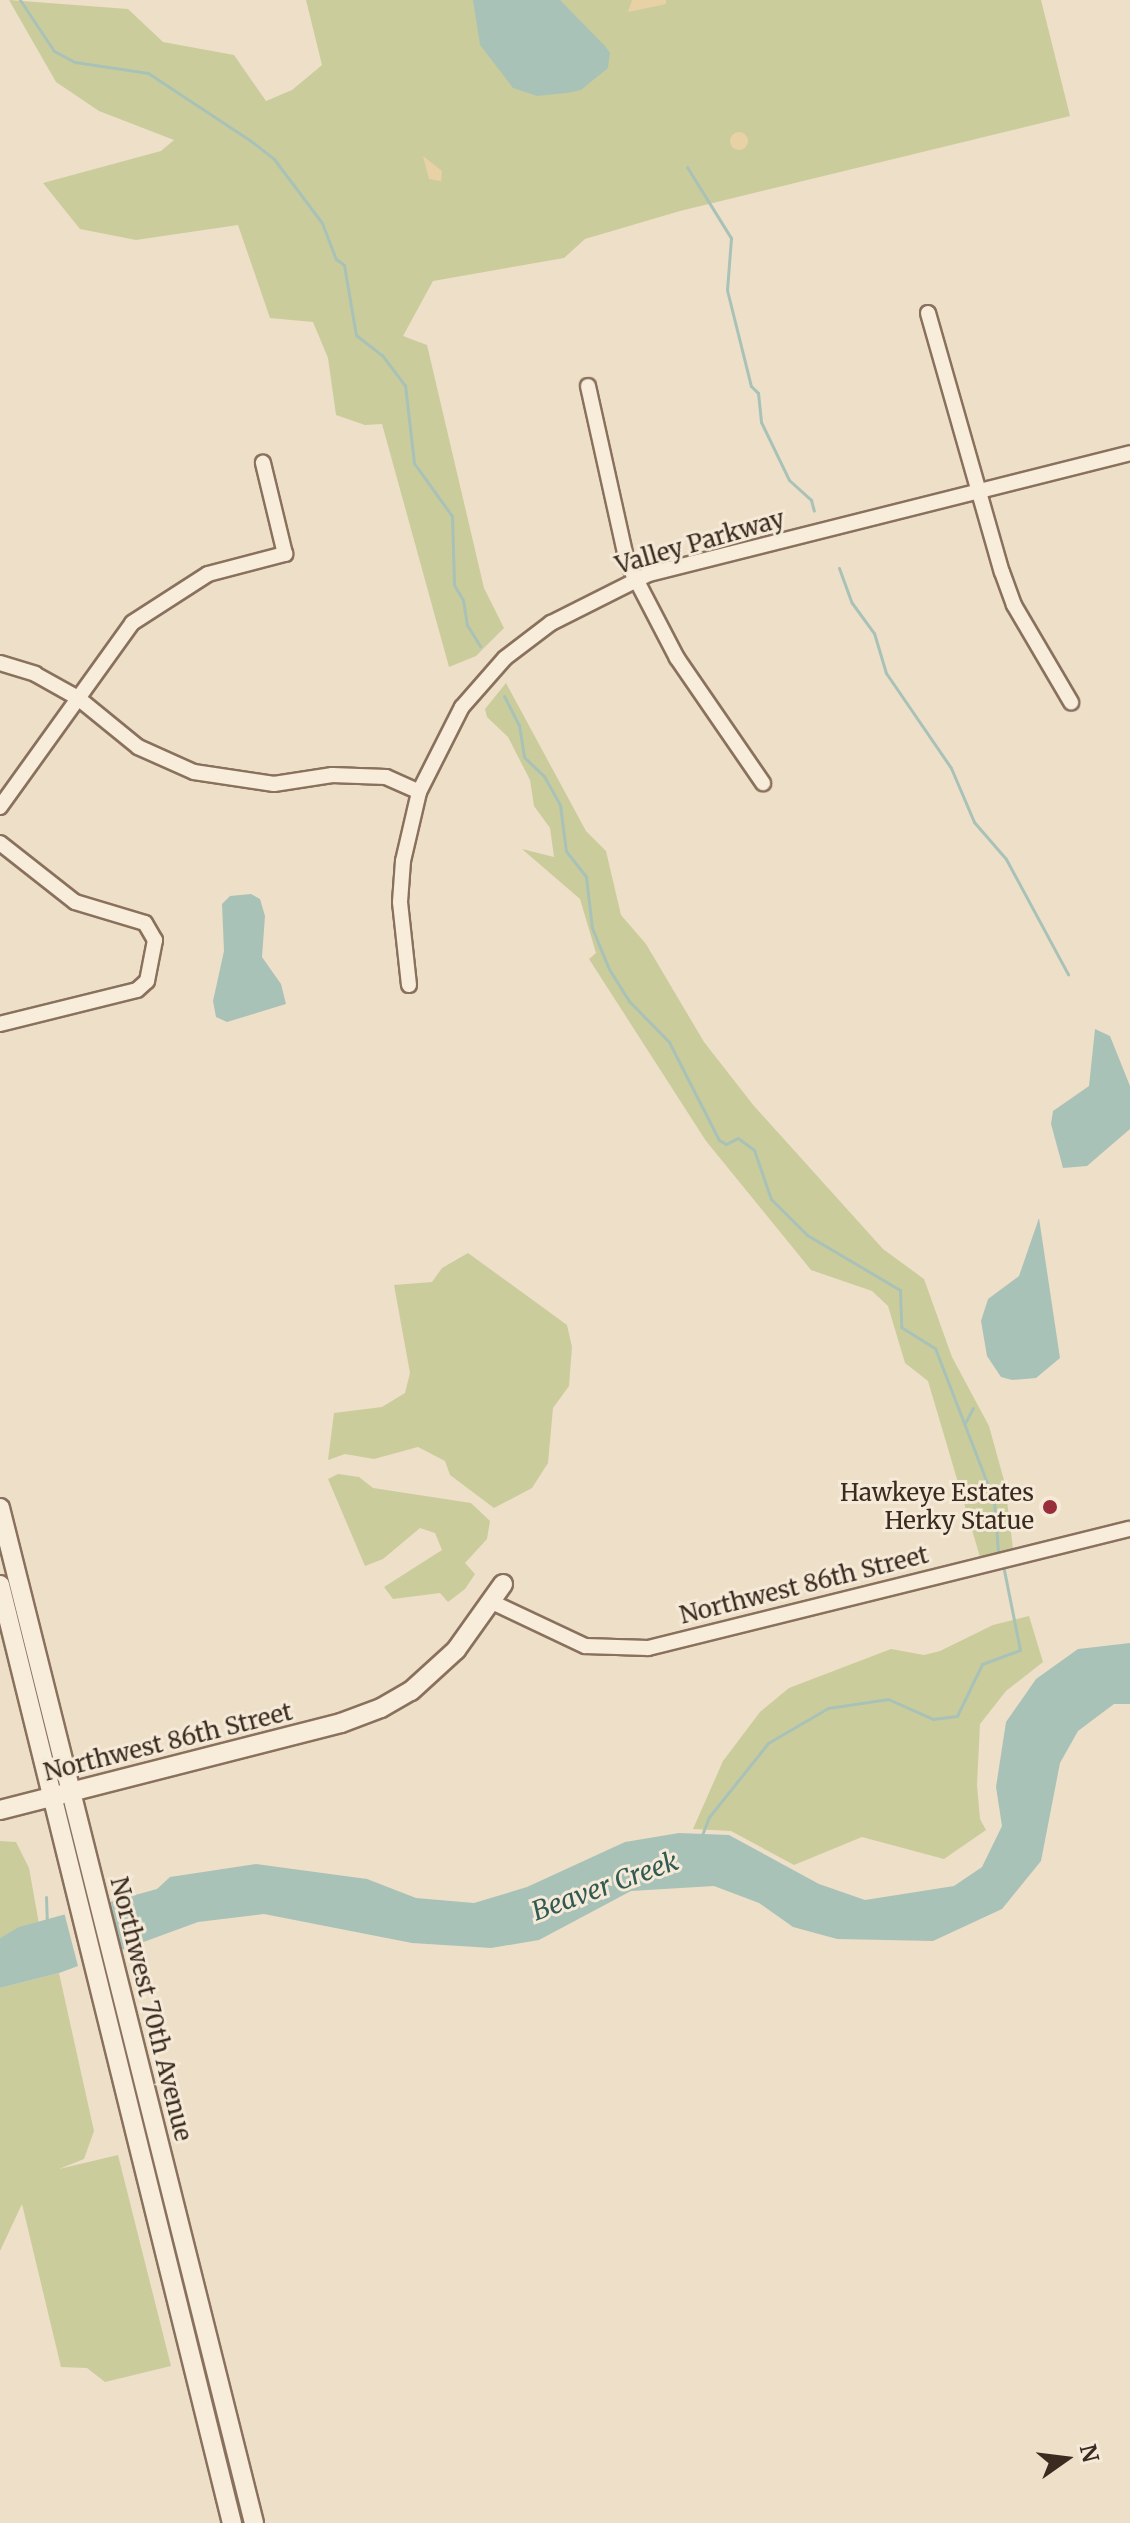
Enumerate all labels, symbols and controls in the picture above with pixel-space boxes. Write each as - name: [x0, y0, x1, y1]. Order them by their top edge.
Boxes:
- street label: Valley Parkway: [612, 504, 788, 580]
- place label: Hawkeye Estates Herky Statue: [840, 1479, 1034, 1535]
- marker: Hawkeye Estates Herky Statue: [1041, 1498, 1059, 1516]
- street label: Northwest 86th Street: [677, 1540, 931, 1630]
- street label: Northwest 86th Street: [41, 1697, 295, 1787]
- water label: Beaver Creek: [528, 1845, 682, 1927]
- street label: Northwest 70th Avenue: [104, 1874, 198, 2144]
- north arrow: [1026, 2419, 1106, 2499]
- text: N: [1074, 2441, 1105, 2465]

